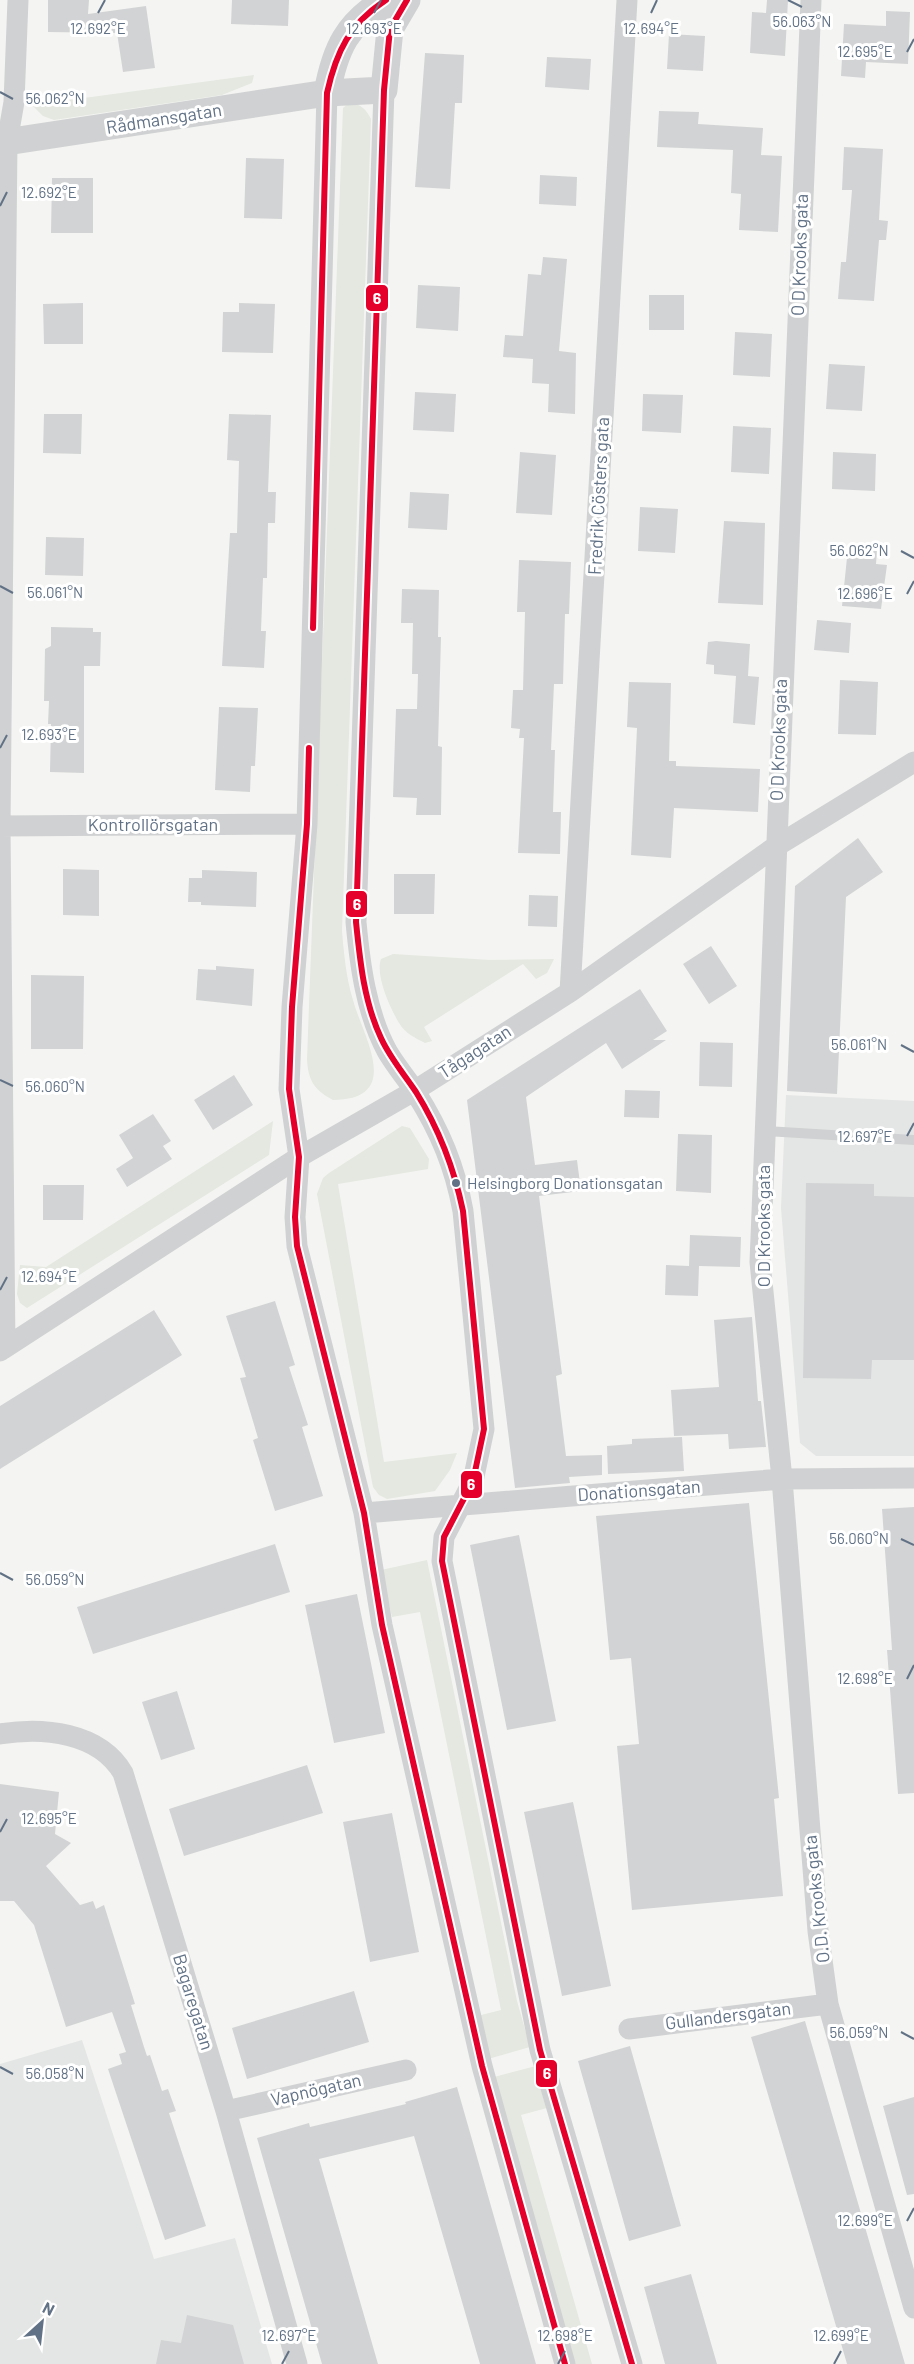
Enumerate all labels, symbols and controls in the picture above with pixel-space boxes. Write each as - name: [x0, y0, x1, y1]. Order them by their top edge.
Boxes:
- text: 56.063°N: [773, 12, 831, 30]
- text: 12.692°E: [70, 19, 126, 37]
- text: 12.693°E: [346, 19, 402, 37]
- text: 12.694°E: [623, 19, 679, 37]
- text: 12.695°E: [837, 42, 893, 60]
- text: 56.062°N: [25, 89, 85, 107]
- street label: Rådmansgatan: [105, 98, 223, 138]
- text: 12.692°E: [21, 183, 77, 201]
- street label: O D Krooks gata: [786, 193, 812, 316]
- line badge: 6: [365, 284, 389, 312]
- text: 6: [373, 288, 382, 307]
- street label: Fredrik Cösters gata: [583, 416, 613, 575]
- text: 56.062°N: [829, 541, 889, 559]
- text: 56.061°N: [27, 583, 83, 601]
- text: 12.696°E: [837, 584, 893, 602]
- street label: O D Krooks gata: [765, 678, 791, 801]
- text: 12.693°E: [21, 725, 77, 743]
- street label: Kontrollörsgatan: [88, 813, 218, 835]
- line badge: 6: [345, 890, 368, 918]
- text: 6: [353, 894, 362, 913]
- street label: Tågagatan: [434, 1020, 515, 1083]
- text: 56.061°N: [831, 1035, 887, 1053]
- text: 56.060°N: [25, 1077, 85, 1095]
- text: 12.697°E: [838, 1127, 892, 1145]
- street label: O D Krooks gata: [752, 1165, 774, 1287]
- place label: Helsingborg Donationsgatan: [467, 1173, 663, 1192]
- marker: Helsingborg Donationsgatan: [450, 1177, 462, 1189]
- text: 12.694°E: [21, 1267, 77, 1285]
- line badge: 6: [460, 1470, 483, 1499]
- text: 6: [467, 1474, 476, 1493]
- street label: Donationsgatan: [577, 1475, 701, 1505]
- text: 56.060°N: [829, 1529, 889, 1547]
- text: 56.059°N: [26, 1570, 84, 1588]
- text: 12.698°E: [837, 1669, 893, 1687]
- text: 12.695°E: [21, 1809, 77, 1827]
- street label: O.D. Krooks gata: [798, 1834, 834, 1964]
- street label: Bagaregatan: [169, 1951, 219, 2052]
- street label: Gullandersgatan: [664, 1996, 792, 2034]
- text: 56.059°N: [830, 2023, 888, 2041]
- line badge: 6: [535, 2059, 558, 2088]
- text: 6: [543, 2063, 552, 2082]
- text: 56.058°N: [26, 2064, 84, 2082]
- street label: Vapnögatan: [268, 2068, 363, 2110]
- text: 12.699°E: [837, 2211, 893, 2229]
- north arrow: [12, 2292, 72, 2352]
- text: N: [40, 2297, 58, 2319]
- text: 12.697°E: [262, 2326, 316, 2344]
- text: 12.698°E: [537, 2326, 593, 2344]
- text: 12.699°E: [813, 2326, 869, 2344]

